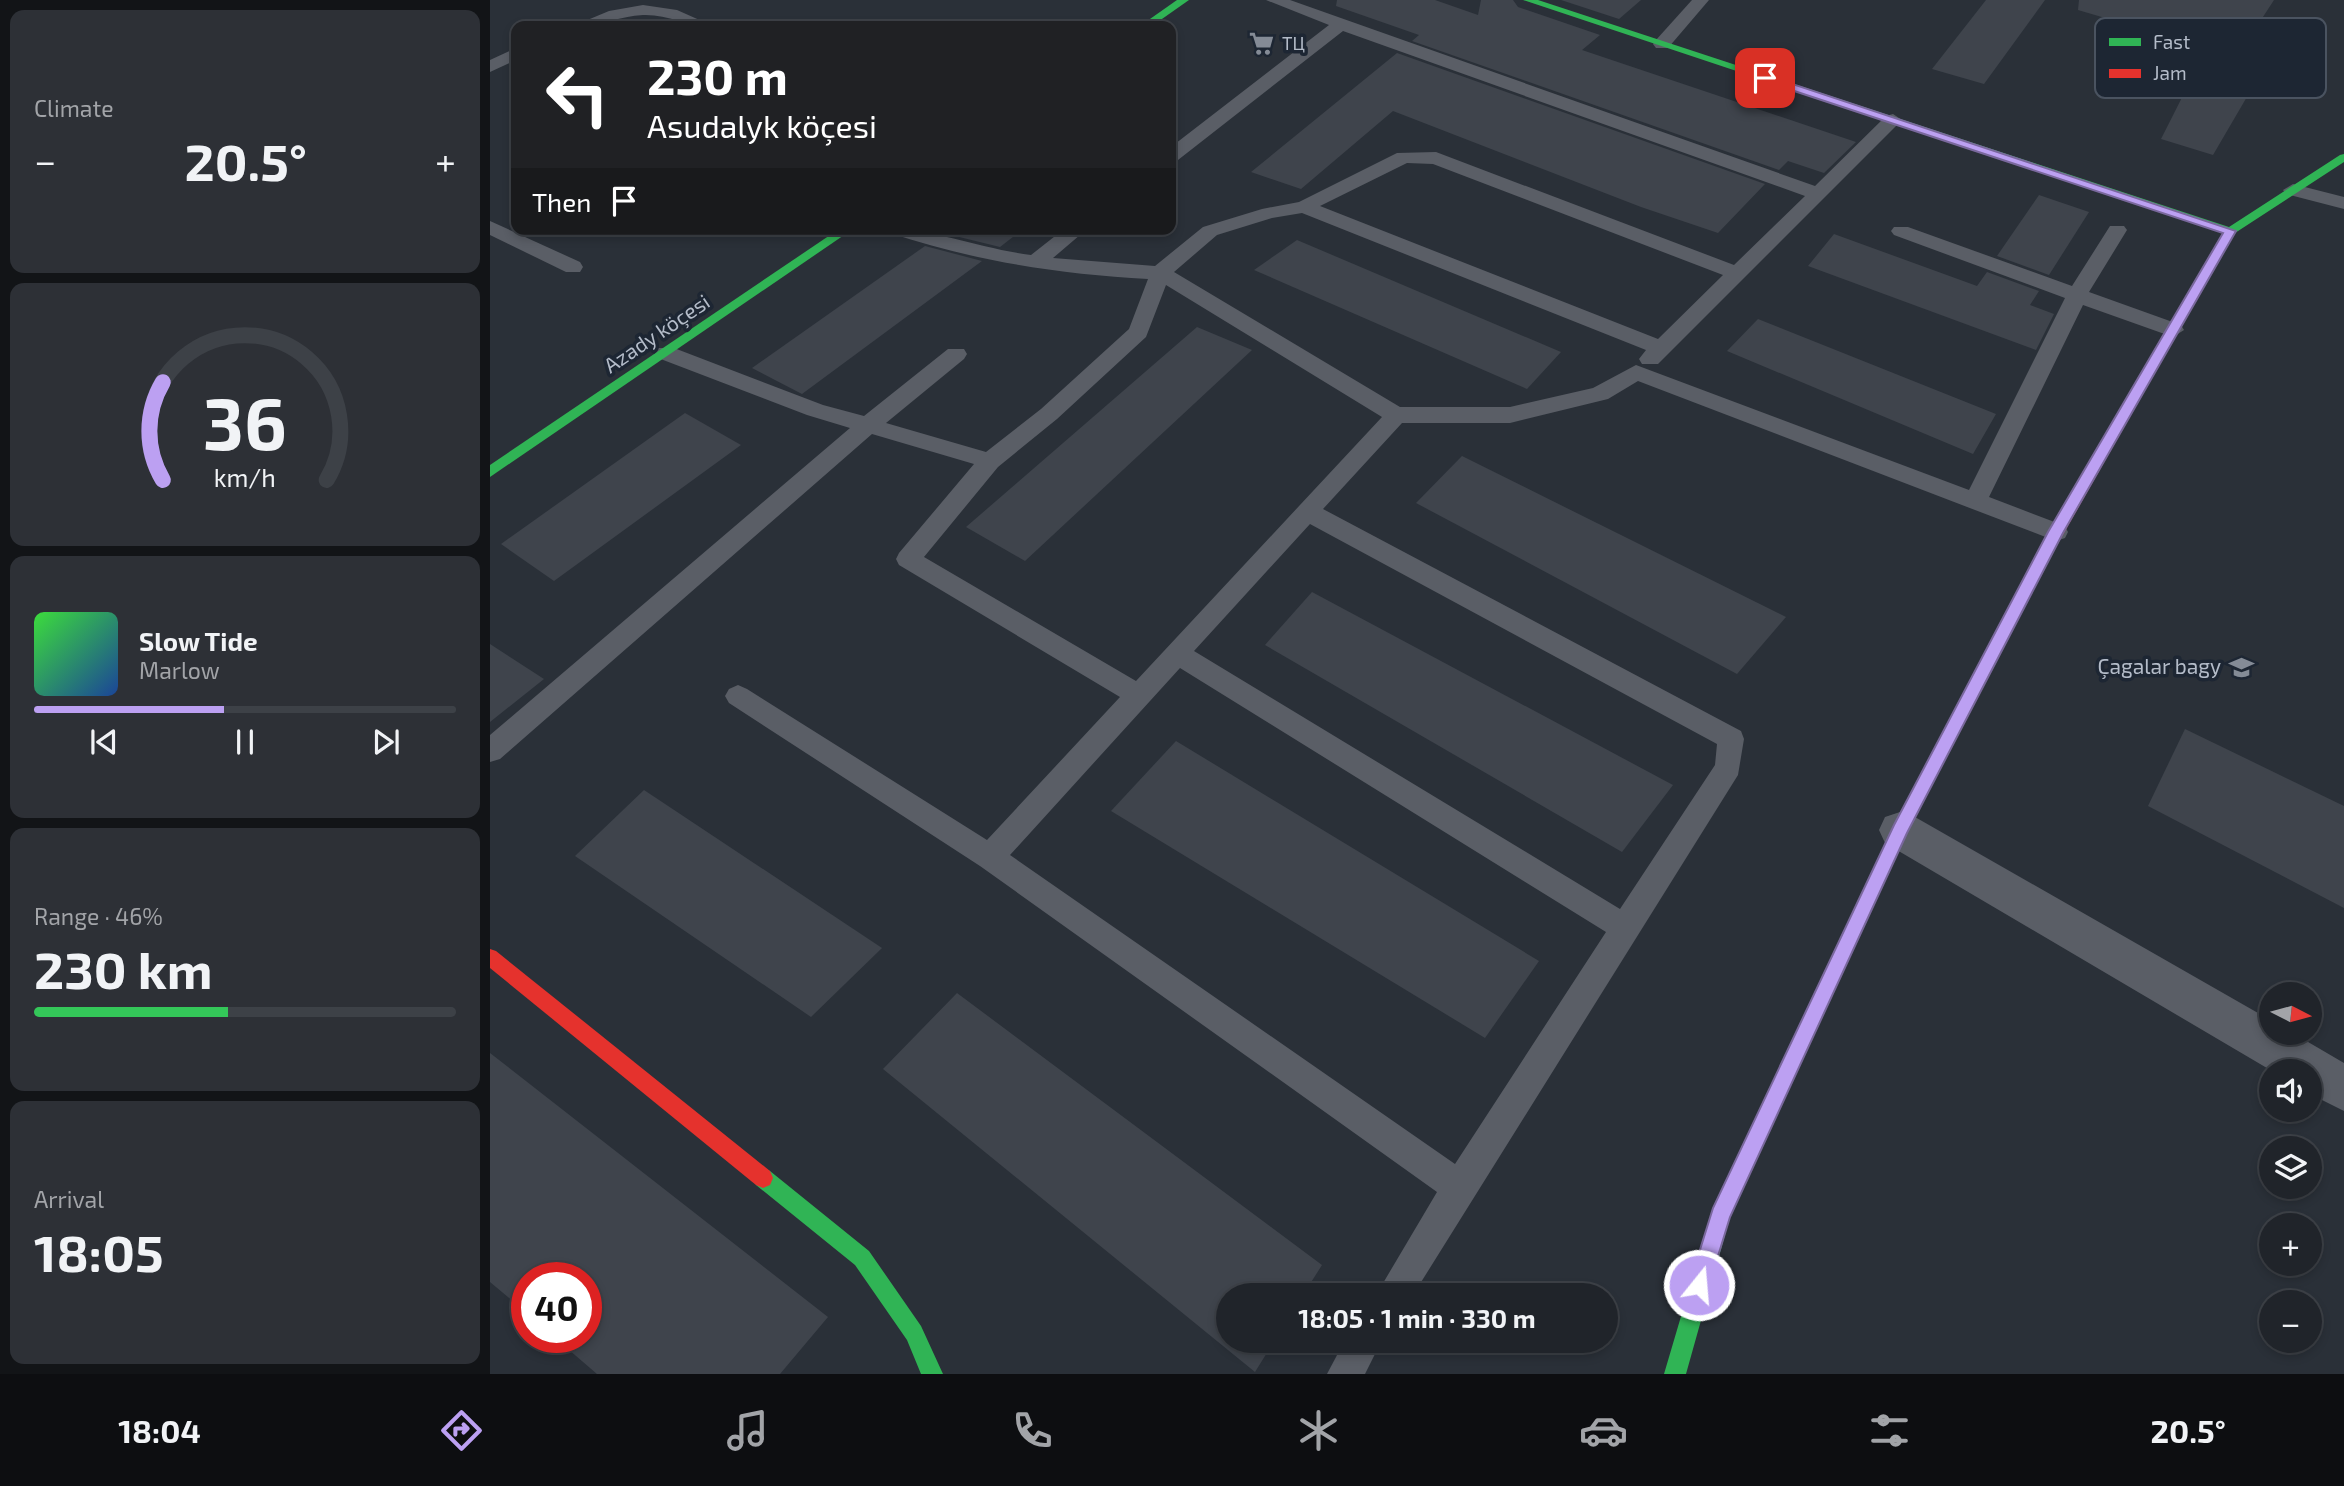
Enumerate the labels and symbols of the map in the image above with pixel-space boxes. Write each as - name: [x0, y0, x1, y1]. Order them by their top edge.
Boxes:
- legend: [2095, 18, 2326, 98]
- supermarket icon: ТЦ: [1248, 30, 1276, 58]
- text: Fast: [2153, 30, 2190, 53]
- place label: ТЦ: [1282, 32, 1305, 54]
- pin: [1735, 48, 1795, 108]
- text: Jam: [2153, 61, 2187, 84]
- street label: Azady köçesi: [599, 288, 715, 379]
- place label: Çagalar bagy: [2098, 653, 2221, 680]
- school or university icon: Çagalar bagy: [2227, 653, 2255, 681]
- north arrow: [2259, 982, 2322, 1045]
- position arrow: [1662, 1248, 1736, 1322]
- speed limit sign: 40: [511, 1262, 602, 1353]

